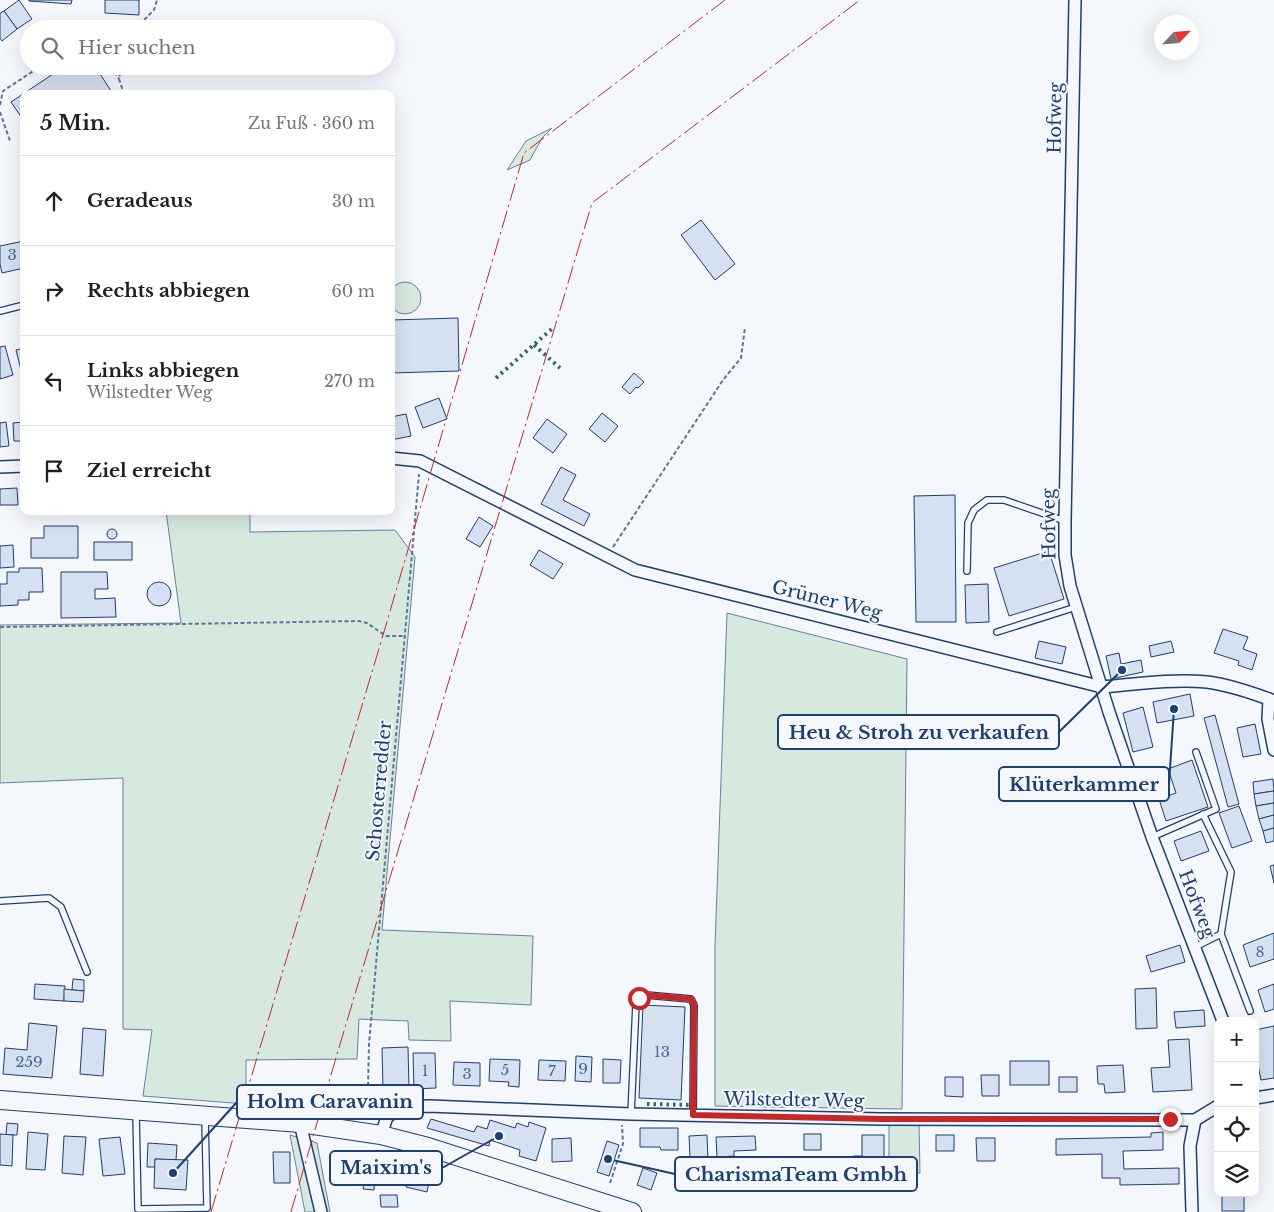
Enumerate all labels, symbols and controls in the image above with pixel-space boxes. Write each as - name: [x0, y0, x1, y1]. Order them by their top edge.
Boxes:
- north arrow: [1154, 15, 1199, 60]
- search box: [20, 20, 395, 75]
- icon: search: [38, 34, 66, 62]
- text: Hier suchen: [78, 36, 196, 59]
- street label: Hofweg: [1043, 82, 1067, 154]
- text: 5 Min.: [40, 110, 110, 136]
- text: Zu Fuß · 360 m: [248, 113, 375, 133]
- icon: ahead: [40, 187, 68, 215]
- text: Geradeaus: [87, 189, 193, 212]
- text: 30 m: [332, 191, 375, 211]
- house number: 3: [7, 245, 17, 264]
- icon: right: [40, 277, 68, 305]
- text: Rechts abbiegen: [87, 279, 250, 302]
- text: 60 m: [332, 281, 375, 301]
- text: Links abbiegen: [87, 359, 239, 382]
- icon: left: [40, 367, 68, 395]
- text: 270 m: [324, 371, 375, 391]
- text: Wilstedter Weg: [87, 382, 212, 402]
- icon: arrive: [40, 457, 68, 485]
- text: Ziel erreicht: [87, 459, 211, 482]
- street label: Hofweg: [1037, 488, 1061, 560]
- street label: Grüner Weg: [770, 576, 884, 624]
- callout: Heu & Stroh zu verkaufen: [778, 715, 1059, 749]
- street label: Schosterredder: [362, 719, 396, 862]
- text: Heu & Stroh zu verkaufen: [789, 721, 1049, 744]
- callout: Klüterkammer: [999, 767, 1169, 801]
- text: Klüterkammer: [1009, 773, 1159, 796]
- street label: Hofweg: [1174, 867, 1220, 942]
- house number: 8: [1255, 942, 1265, 961]
- route start: [628, 987, 651, 1010]
- map controls: [1214, 1017, 1259, 1197]
- button: +: [1214, 1017, 1259, 1062]
- house number: 13: [654, 1042, 670, 1061]
- house number: 259: [15, 1052, 43, 1071]
- house number: 9: [578, 1059, 588, 1078]
- house number: 5: [501, 1060, 509, 1079]
- house number: 1: [422, 1061, 428, 1080]
- house number: 7: [548, 1061, 556, 1080]
- button: −: [1214, 1062, 1259, 1107]
- house number: 3: [462, 1064, 472, 1083]
- callout: Holm Caravanin: [237, 1085, 423, 1119]
- street label: Wilstedter Weg: [722, 1088, 865, 1112]
- text: Holm Caravanin: [247, 1090, 413, 1113]
- button: locate: [1214, 1107, 1259, 1152]
- route end: [1159, 1108, 1182, 1131]
- callout: Maixim's: [330, 1151, 442, 1185]
- button: layers: [1214, 1152, 1259, 1197]
- text: Maixim's: [340, 1156, 432, 1179]
- callout: CharismaTeam Gmbh: [675, 1157, 917, 1191]
- text: CharismaTeam Gmbh: [685, 1163, 907, 1186]

